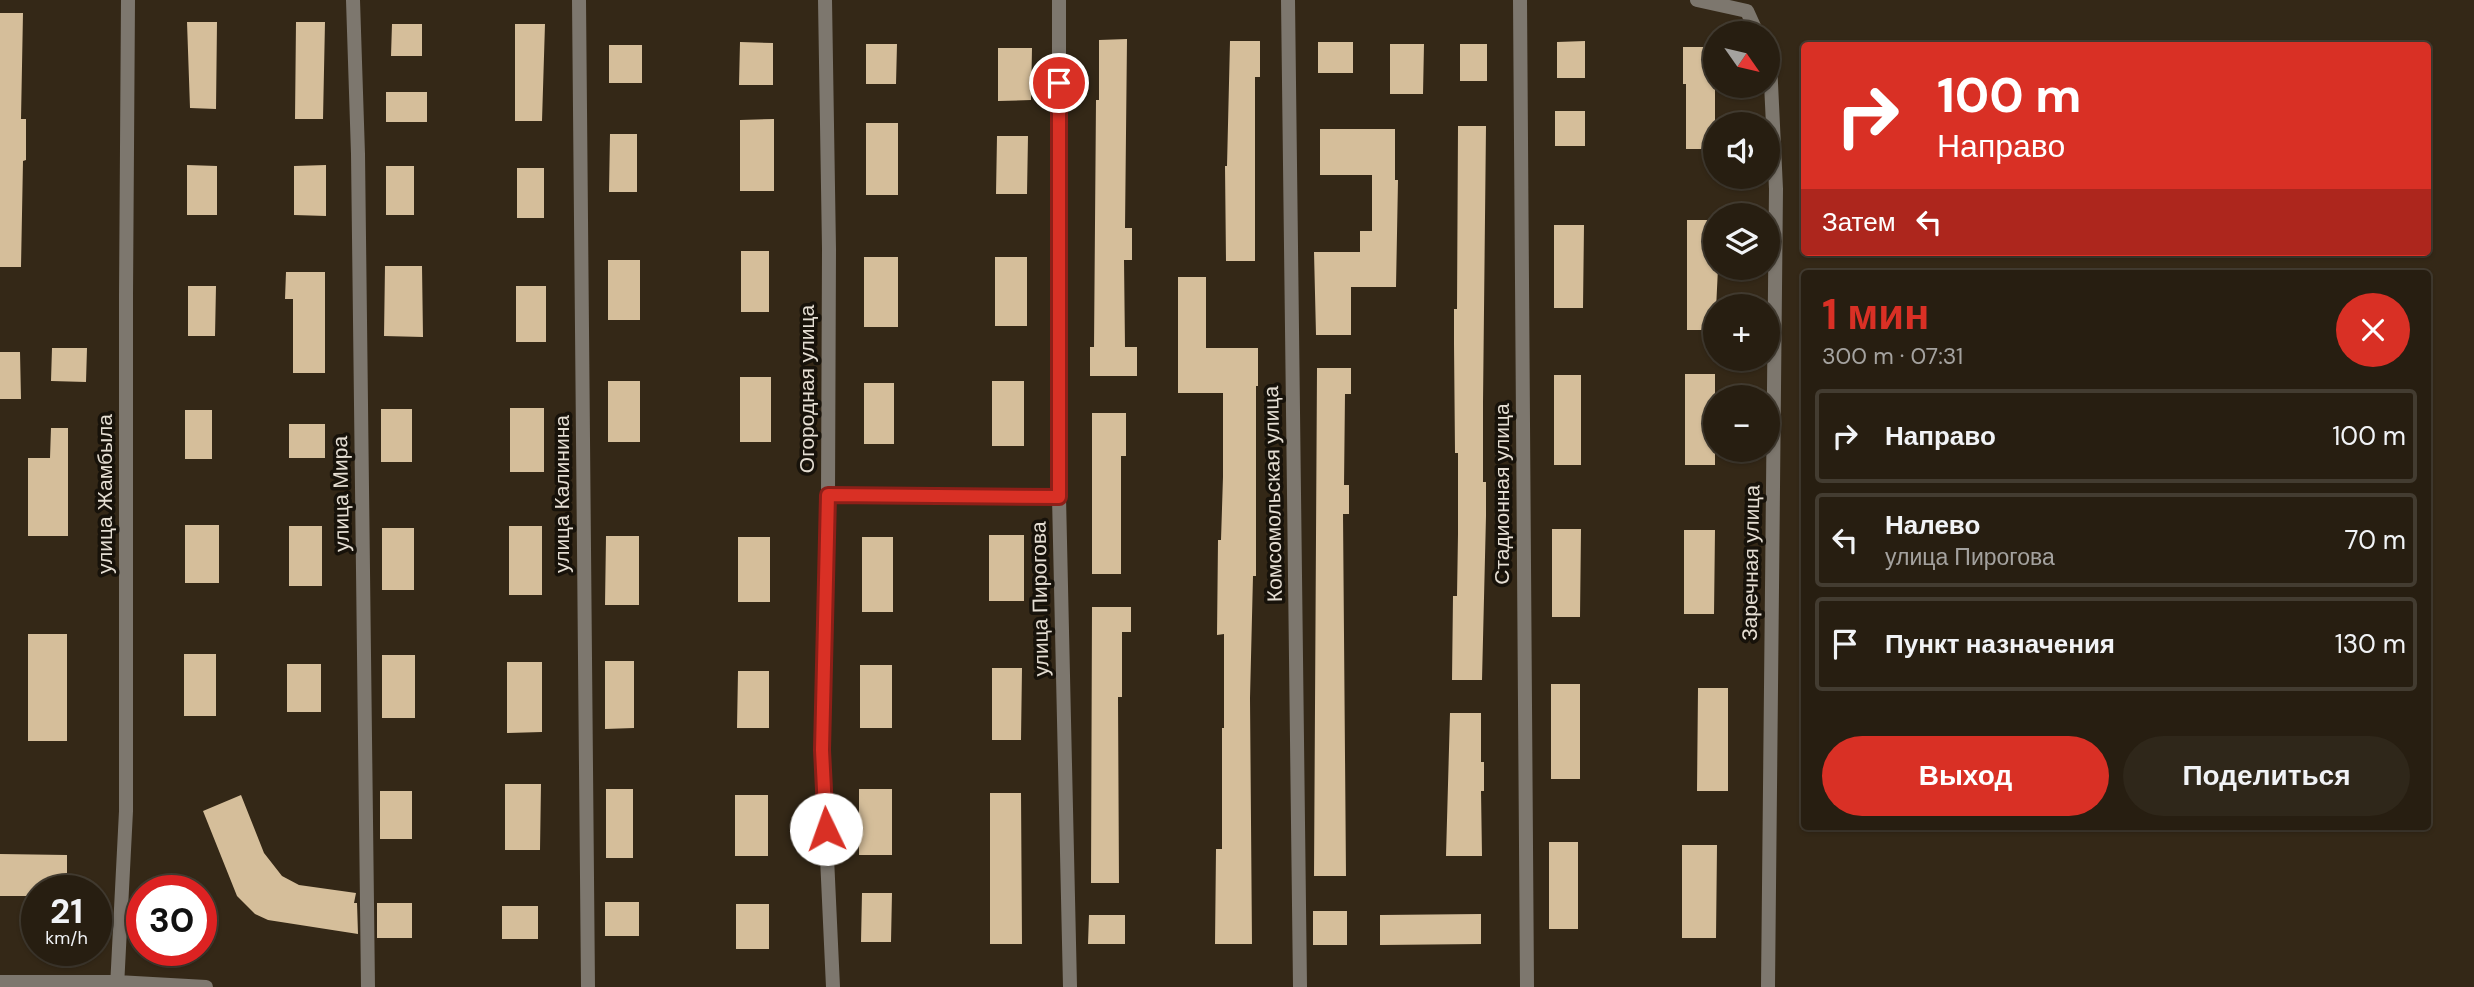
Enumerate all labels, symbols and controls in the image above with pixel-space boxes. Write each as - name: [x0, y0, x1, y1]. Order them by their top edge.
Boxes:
- north arrow: [1703, 21, 1780, 98]
- map controls: [1703, 21, 1780, 462]
- pin: [1029, 53, 1089, 113]
- text: 100 m: [1937, 63, 2081, 127]
- icon: arrive: [1040, 64, 1078, 102]
- icon: right: [1822, 70, 1913, 161]
- button: sound: [1703, 112, 1780, 189]
- text: Направо: [1937, 125, 2065, 167]
- button: layers: [1703, 203, 1780, 280]
- icon: left: [1910, 203, 1948, 241]
- text: Затем: [1822, 205, 1896, 239]
- text: 1 мин: [1822, 287, 1929, 342]
- button: close: [2336, 293, 2410, 367]
- button: +: [1703, 294, 1780, 371]
- street label: Огородная улица: [793, 305, 821, 473]
- text: 300 m · 07:31: [1822, 341, 1963, 371]
- street label: Комсомольская улица: [1257, 385, 1289, 602]
- button: −: [1703, 385, 1780, 462]
- street label: Стадионная улица: [1488, 403, 1516, 585]
- street label: улица Жамбыла: [91, 414, 119, 574]
- street label: улица Калинина: [548, 415, 576, 573]
- icon: right: [1826, 417, 1864, 455]
- text: Направо: [1885, 419, 1996, 453]
- text: 100 m: [2332, 419, 2406, 453]
- street label: улица Мира: [326, 435, 356, 552]
- street label: Заречная улица: [1736, 484, 1766, 641]
- text: Налево: [1885, 508, 1980, 542]
- street label: улица Пирогова: [1025, 521, 1055, 677]
- icon: left: [1826, 521, 1864, 559]
- text: 70 m: [2345, 523, 2406, 557]
- text: улица Пирогова: [1885, 542, 2055, 572]
- icon: arrive: [1826, 625, 1864, 663]
- text: Пункт назначения: [1885, 627, 2115, 661]
- text: 130 m: [2335, 627, 2406, 661]
- button: Выход: [1822, 736, 2109, 816]
- button: Поделиться: [2123, 736, 2410, 816]
- position arrow: [789, 792, 863, 866]
- speed limit sign: 30: [126, 875, 217, 966]
- text: 21: [50, 888, 83, 934]
- text: km/h: [45, 926, 88, 950]

